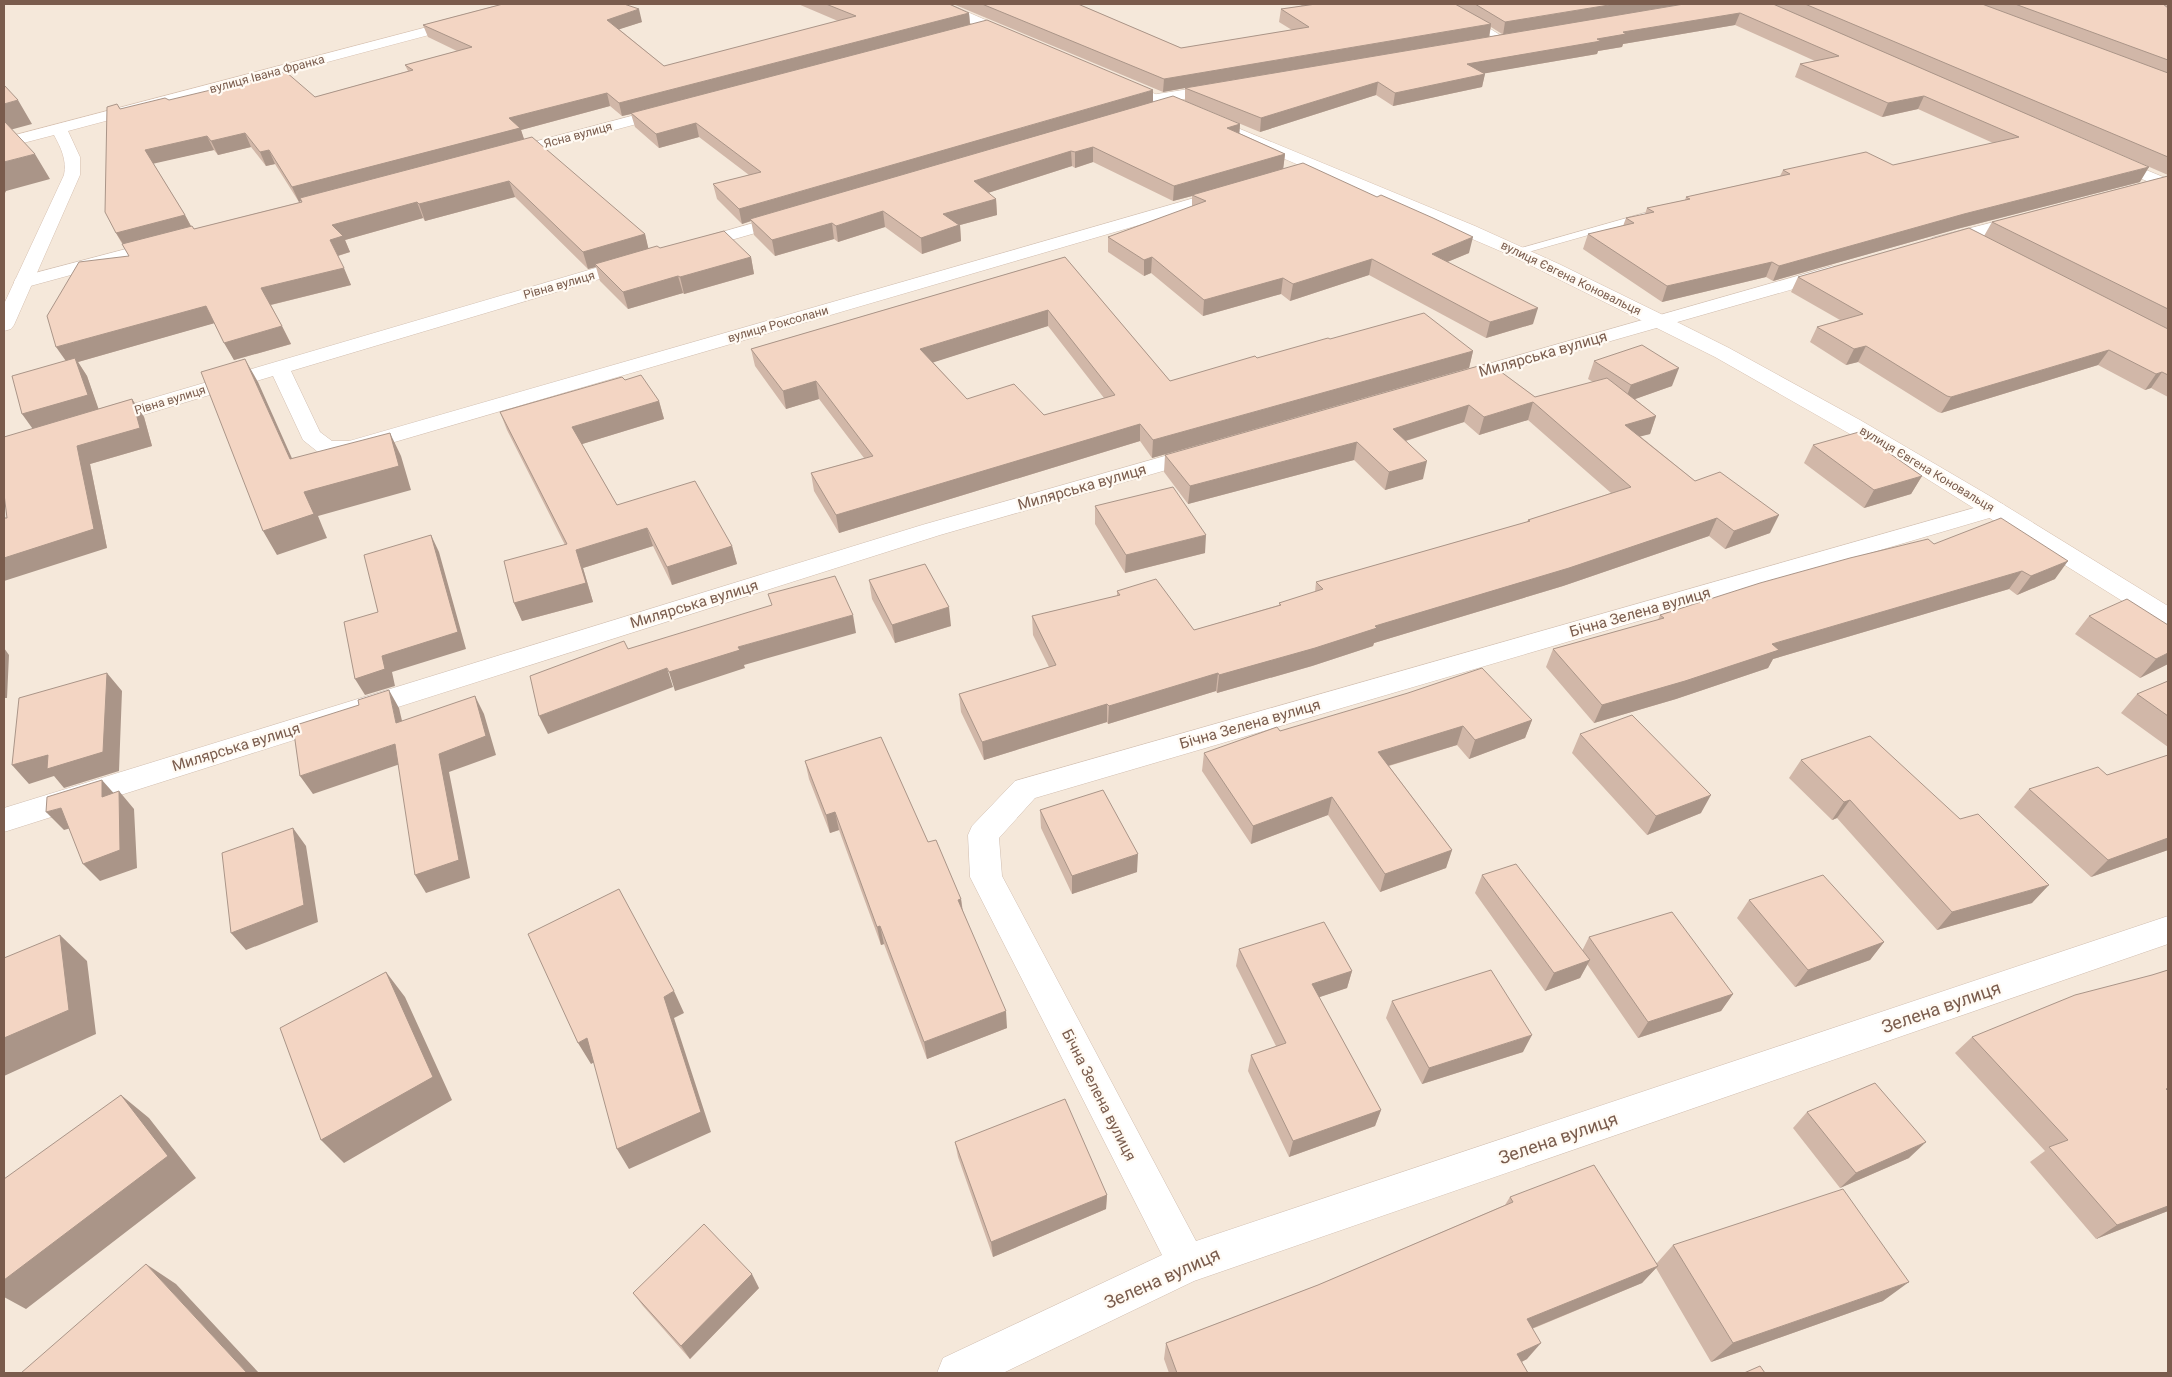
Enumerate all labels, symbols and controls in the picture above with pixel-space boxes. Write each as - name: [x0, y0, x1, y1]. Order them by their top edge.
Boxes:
- street label: вулиця Івана Франка: [208, 52, 326, 96]
- street label: Ясна вулиця: [542, 119, 614, 151]
- street label: вулиця Євгена Коновальця: [1499, 238, 1643, 318]
- street label: Рівна вулиця: [522, 268, 596, 302]
- street label: вулиця Роксолани: [726, 303, 830, 345]
- street label: Милярська вулиця: [1477, 327, 1609, 381]
- street label: Рівна вулиця: [133, 383, 207, 417]
- street label: вулиця Євгена Коновальця: [1857, 423, 1997, 515]
- street label: Милярська вулиця: [1016, 460, 1148, 514]
- street label: Милярська вулиця: [628, 576, 760, 632]
- street label: Бічна Зелена вулиця: [1568, 583, 1712, 641]
- street label: Бічна Зелена вулиця: [1178, 695, 1322, 753]
- street label: Милярська вулиця: [170, 719, 302, 775]
- street label: Зелена вулиця: [1879, 977, 2003, 1037]
- street label: Бічна Зелена вулиця: [1058, 1026, 1140, 1164]
- street label: Зелена вулиця: [1496, 1108, 1620, 1168]
- street label: Зелена вулиця: [1101, 1243, 1223, 1313]

